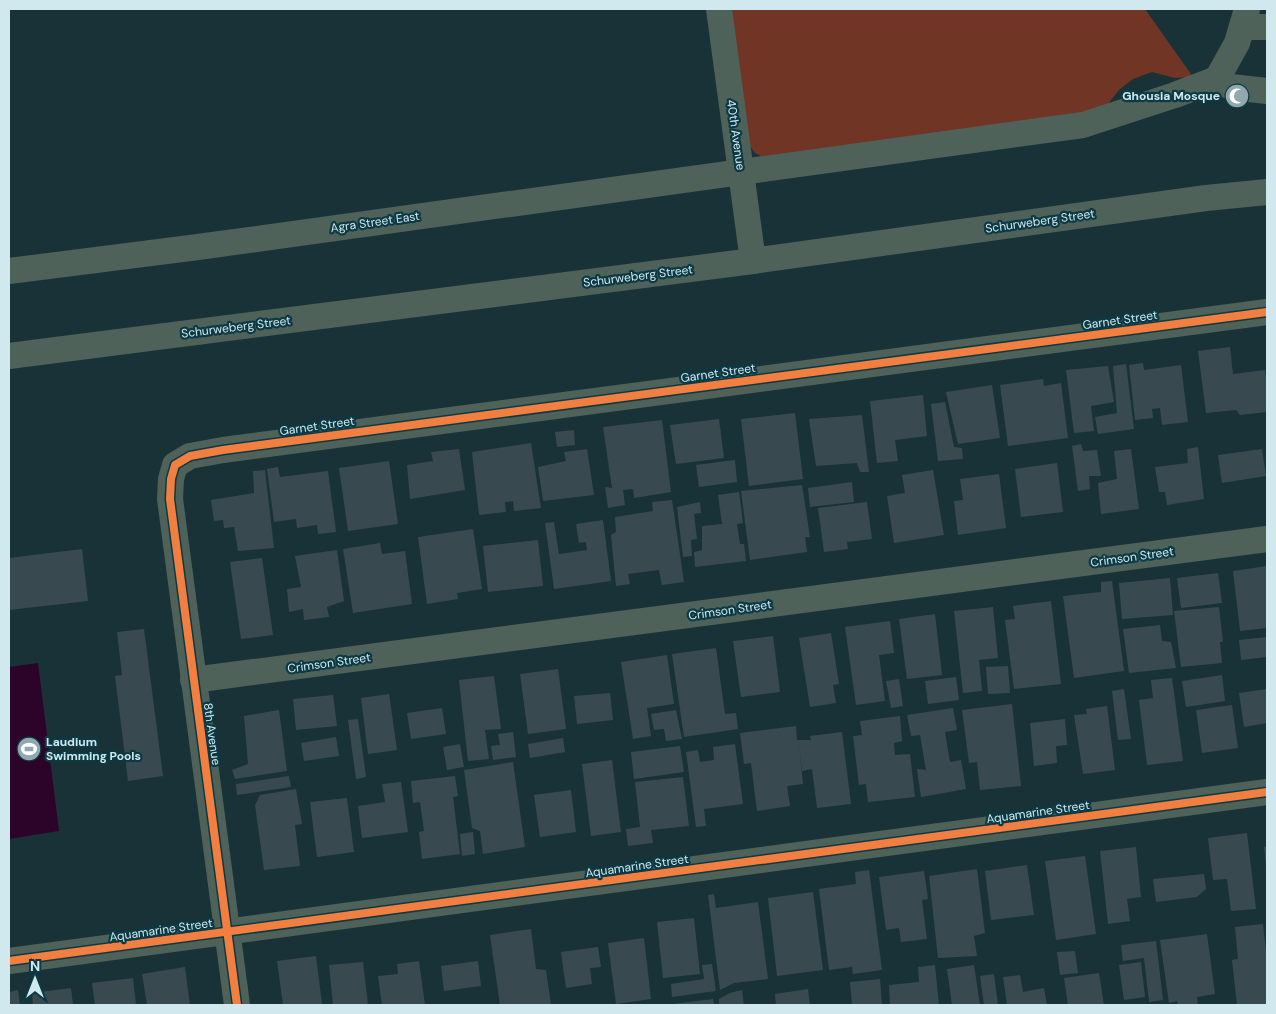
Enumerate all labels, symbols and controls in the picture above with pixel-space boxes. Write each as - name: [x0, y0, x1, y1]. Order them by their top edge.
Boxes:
- mosque icon: Ghousia Mosque: [1224, 83, 1250, 109]
- place label: Ghousia Mosque: [1122, 88, 1220, 104]
- street label: 40th Avenue: [723, 99, 749, 171]
- street label: Schurweberg Street: [984, 205, 1096, 237]
- street label: Agra Street East: [329, 208, 421, 236]
- street label: Schurweberg Street: [582, 261, 694, 291]
- street label: Garnet Street: [1082, 307, 1159, 333]
- street label: Schurweberg Street: [180, 312, 292, 342]
- street label: Garnet Street: [680, 360, 757, 386]
- street label: Garnet Street: [279, 413, 356, 439]
- street label: Crimson Street: [1089, 543, 1175, 571]
- street label: Crimson Street: [687, 596, 773, 624]
- street label: Crimson Street: [286, 649, 372, 677]
- street label: 8th Avenue: [200, 702, 224, 766]
- place label: Laudium Swimming Pools: [46, 734, 141, 764]
- sports icon: Laudium Swimming Pools: [16, 736, 42, 762]
- street label: Aquamarine Street: [985, 797, 1091, 827]
- street label: Aquamarine Street: [584, 851, 690, 881]
- street label: Aquamarine Street: [108, 915, 214, 945]
- north arrow: [10, 954, 60, 1004]
- text: N: [30, 957, 40, 975]

